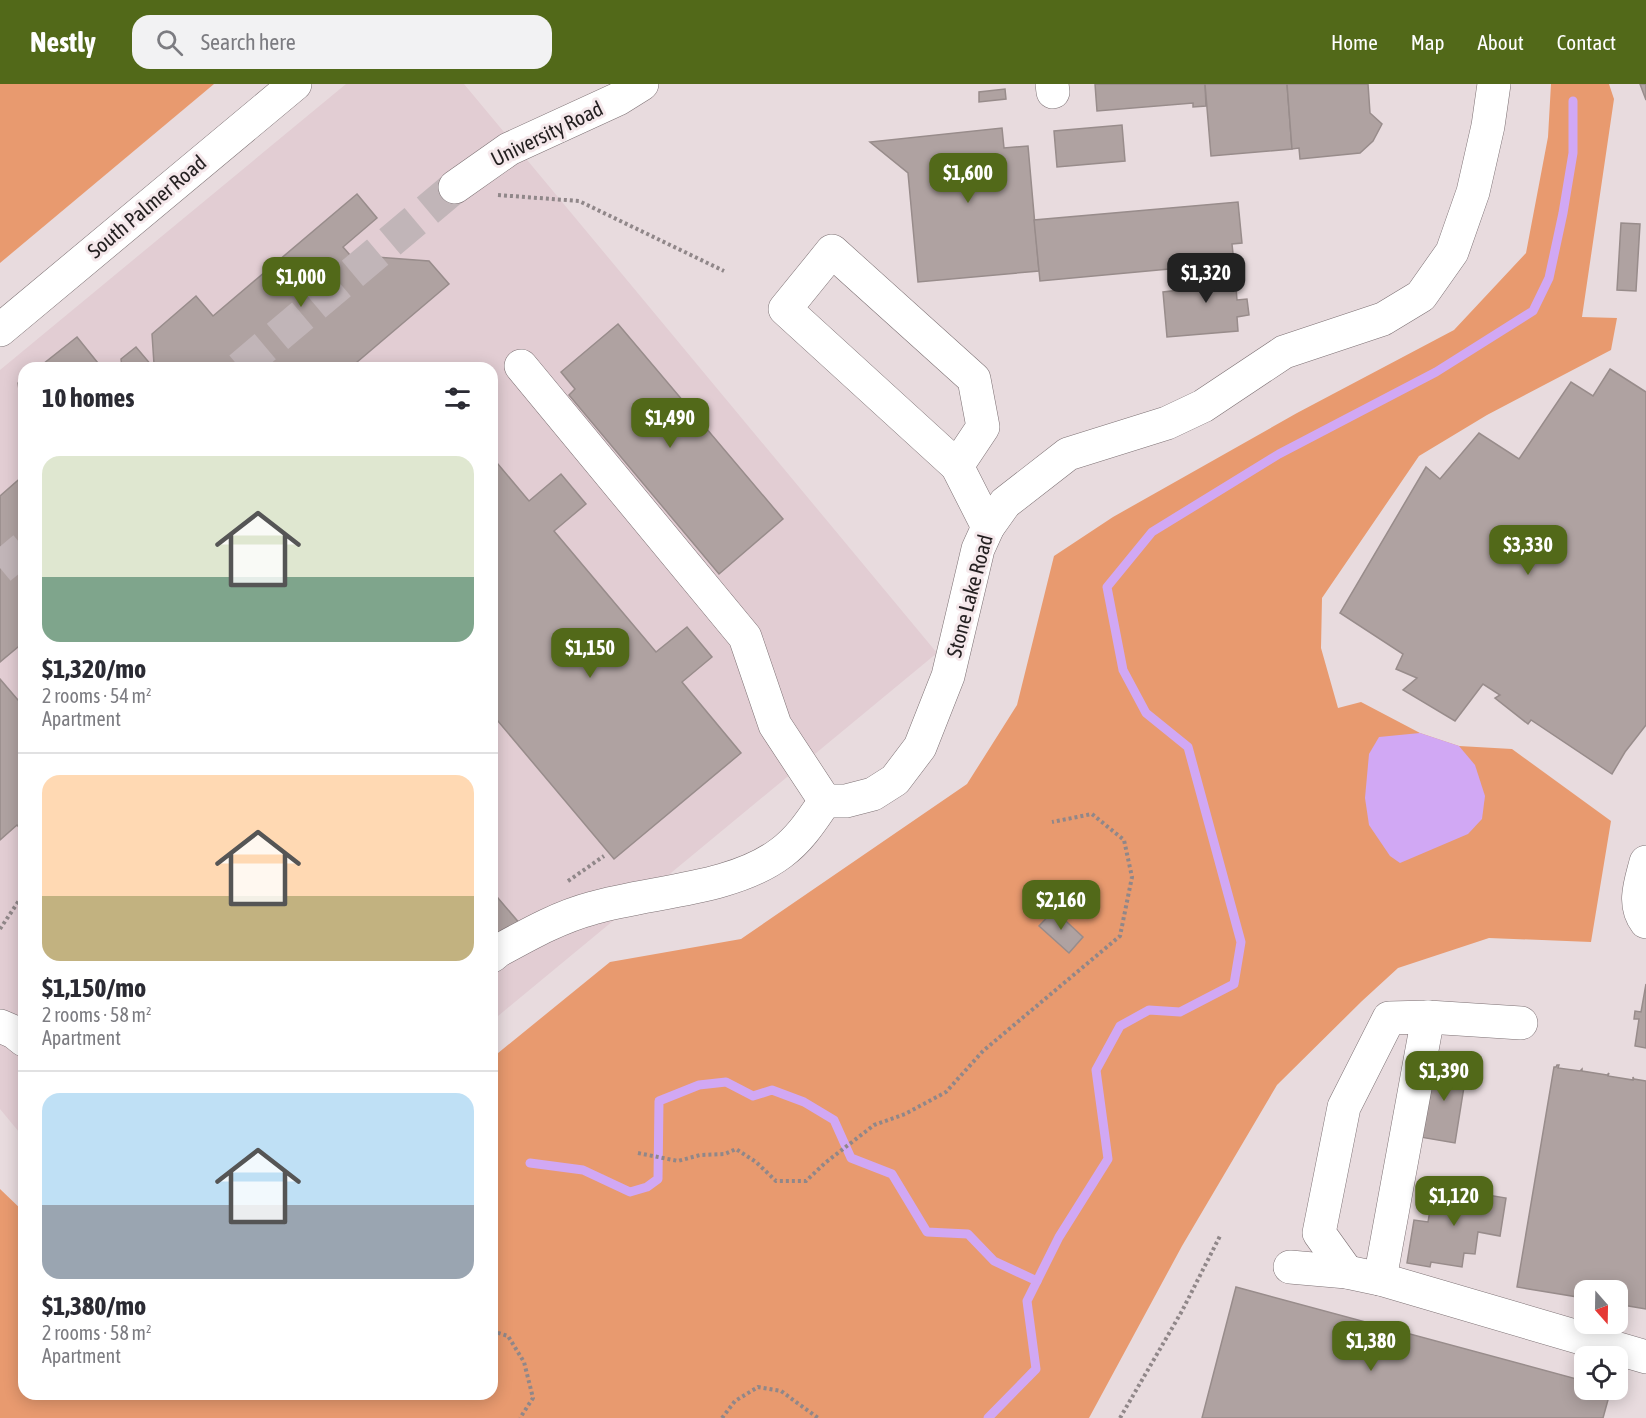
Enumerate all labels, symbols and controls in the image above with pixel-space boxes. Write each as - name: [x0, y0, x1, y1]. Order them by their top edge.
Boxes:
- search box: [132, 15, 552, 69]
- text: Nestly: [30, 26, 96, 58]
- icon: search: [153, 26, 186, 59]
- text: Search here: [201, 29, 296, 55]
- text: Home: [1331, 30, 1378, 54]
- text: Map: [1411, 30, 1445, 54]
- text: About: [1478, 30, 1524, 54]
- text: Contact: [1557, 30, 1616, 54]
- street label: University Road: [487, 96, 606, 171]
- street label: South Palmer Road: [82, 150, 210, 263]
- pin: $1,600: [919, 153, 1017, 204]
- text: $1,600: [943, 161, 993, 184]
- pin: $1,320: [1157, 253, 1255, 304]
- pin: $1,000: [252, 257, 350, 308]
- text: $1,320: [1181, 261, 1231, 284]
- text: $1,000: [276, 265, 326, 288]
- icon: filters: [441, 382, 474, 415]
- text: 10 homes: [42, 383, 135, 413]
- pin: $1,490: [621, 398, 719, 449]
- text: $1,490: [645, 406, 695, 429]
- icon: home: [204, 495, 312, 603]
- pin: $3,330: [1479, 525, 1577, 576]
- street label: Stone Lake Road: [941, 532, 997, 660]
- text: $3,330: [1503, 533, 1553, 556]
- pin: $1,150: [541, 628, 639, 679]
- text: $1,150: [565, 636, 615, 659]
- text: $1,320/mo: [42, 654, 146, 684]
- text: 2 rooms · 54 m²: [42, 684, 152, 707]
- text: Apartment: [42, 707, 121, 730]
- icon: home: [204, 814, 312, 922]
- pin: $2,160: [1012, 880, 1110, 931]
- text: $2,160: [1036, 888, 1086, 911]
- text: $1,150/mo: [42, 973, 146, 1003]
- text: 2 rooms · 58 m²: [42, 1003, 152, 1026]
- text: Apartment: [42, 1026, 121, 1049]
- pin: $1,390: [1395, 1051, 1493, 1102]
- text: $1,390: [1419, 1059, 1469, 1082]
- icon: home: [204, 1132, 312, 1240]
- pin: $1,120: [1405, 1176, 1503, 1227]
- text: $1,120: [1429, 1184, 1479, 1207]
- north arrow: [1574, 1280, 1628, 1334]
- map controls: [1574, 1280, 1628, 1400]
- text: $1,380/mo: [42, 1291, 146, 1321]
- text: 2 rooms · 58 m²: [42, 1321, 152, 1344]
- pin: $1,380: [1322, 1321, 1420, 1372]
- text: $1,380: [1346, 1329, 1396, 1352]
- text: Apartment: [42, 1344, 121, 1367]
- button: locate: [1574, 1346, 1628, 1400]

